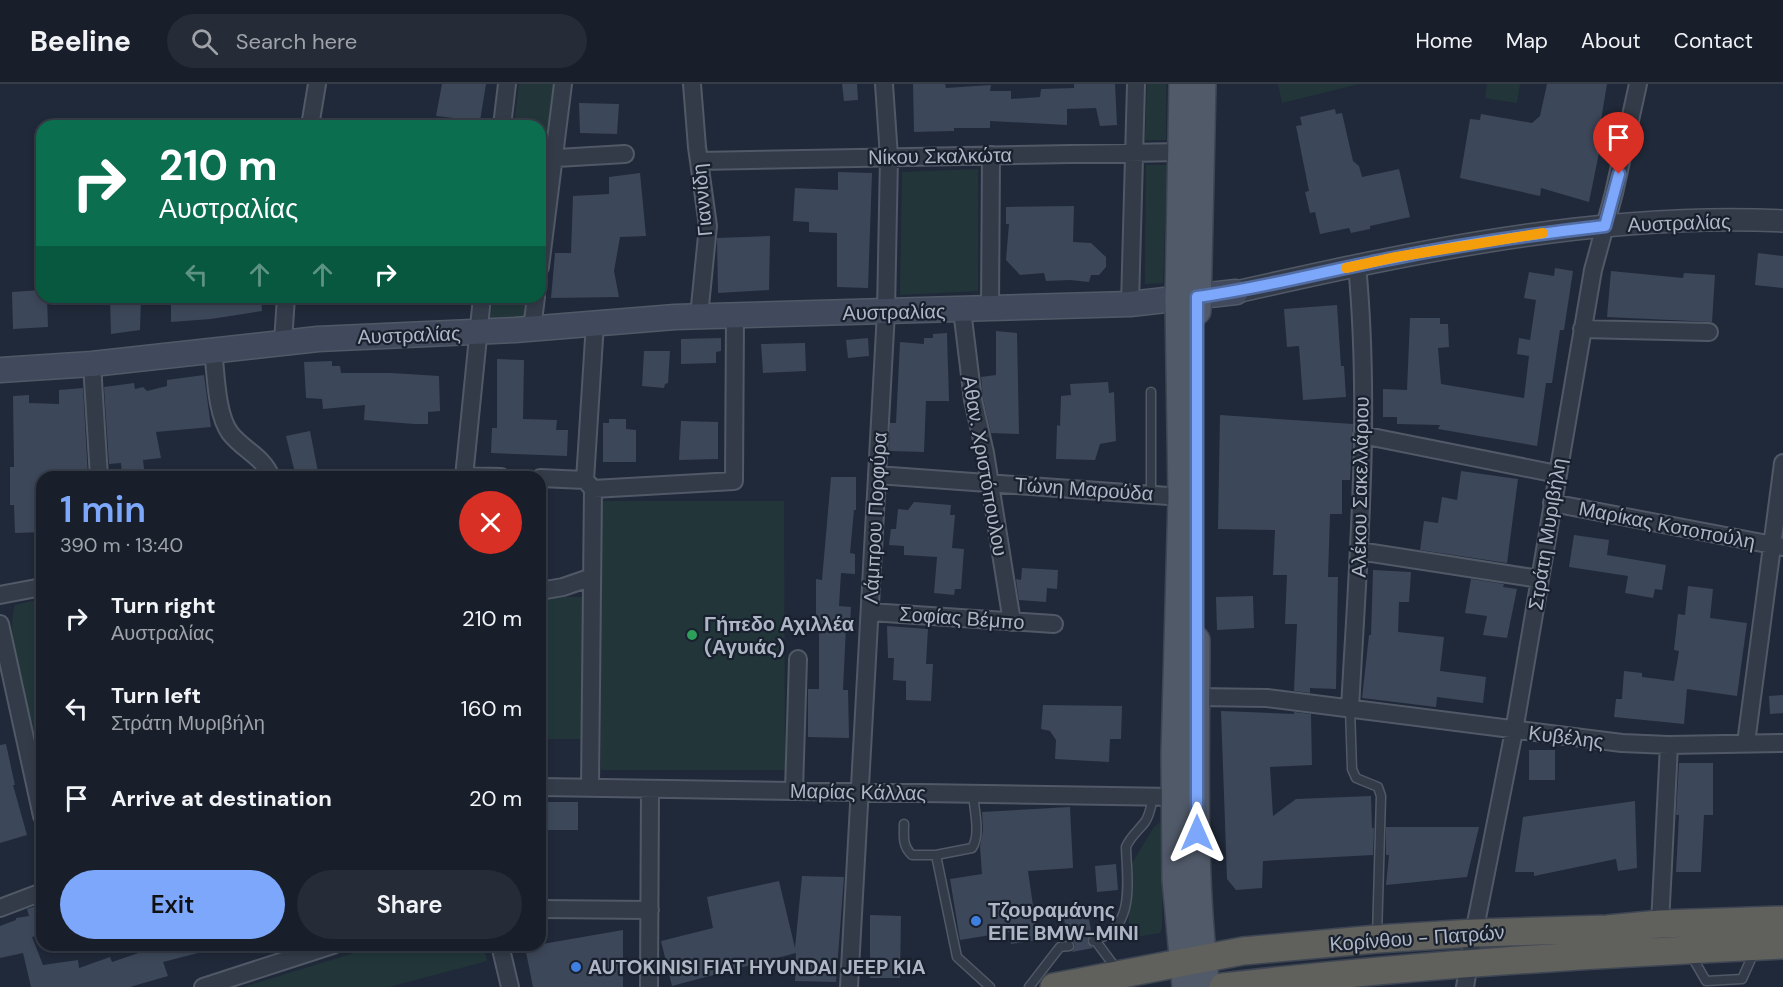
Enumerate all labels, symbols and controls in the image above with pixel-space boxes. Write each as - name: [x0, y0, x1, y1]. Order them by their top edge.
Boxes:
- search box: [167, 14, 587, 68]
- text: Beeline: [30, 23, 131, 60]
- icon: search: [188, 25, 221, 58]
- text: Search here: [236, 27, 357, 56]
- text: Home: [1415, 27, 1473, 55]
- text: Map: [1506, 27, 1548, 55]
- text: About: [1581, 27, 1641, 55]
- text: Contact: [1674, 27, 1753, 55]
- pin: [1593, 112, 1644, 174]
- icon: arrive: [1602, 121, 1635, 154]
- text: 210 m: [159, 138, 277, 193]
- street label: Νίκου Σκαλκώτα: [868, 142, 1012, 170]
- icon: right: [60, 144, 138, 222]
- street label: Γιαννίδη: [686, 163, 718, 237]
- text: Αυστραλίας: [159, 191, 298, 226]
- street label: Αυστραλίας: [1627, 208, 1731, 238]
- icon: left: [180, 258, 213, 291]
- icon: ahead: [243, 258, 276, 291]
- icon: ahead: [306, 258, 339, 291]
- icon: right: [369, 258, 402, 291]
- street label: Αυστραλίας: [842, 298, 946, 326]
- street label: Αυστραλίας: [357, 320, 461, 350]
- street label: Αθαν. Χριστόπουλου: [956, 374, 1014, 558]
- street label: Αλέκου Σακελλάριου: [1345, 396, 1375, 578]
- street label: Λάμπρου Πορφύρα: [858, 431, 892, 605]
- street label: Στράτη Μυριβήλη: [1522, 456, 1572, 612]
- street label: Τώνη Μαρούδα: [1014, 471, 1154, 507]
- text: 1 min: [60, 486, 146, 533]
- button: close: [459, 491, 522, 554]
- street label: Μαρίκας Κοτοπούλη: [1577, 495, 1757, 555]
- text: 390 m · 13:40: [60, 532, 183, 558]
- text: Turn right: [111, 591, 216, 620]
- street label: Σοφίας Βέμπο: [899, 601, 1025, 635]
- icon: right: [60, 602, 93, 635]
- text: 210 m: [462, 604, 522, 633]
- place label: Γήπεδο Αχιλλέα (Αγυιάς): [704, 611, 855, 660]
- text: Αυστραλίας: [111, 620, 214, 646]
- marker: Γήπεδο Αχιλλέα (Αγυιάς): [685, 628, 699, 642]
- text: Turn left: [111, 681, 201, 710]
- icon: left: [60, 692, 93, 725]
- text: 160 m: [461, 694, 522, 723]
- text: Στράτη Μυριβήλη: [111, 710, 265, 736]
- street label: Κυβέλης: [1527, 719, 1605, 755]
- street label: Μαρίας Κάλλας: [790, 778, 927, 806]
- icon: arrive: [60, 782, 93, 815]
- text: Arrive at destination: [111, 784, 332, 813]
- text: 20 m: [469, 784, 522, 813]
- position arrow: [1165, 801, 1229, 865]
- button: Exit: [60, 870, 285, 939]
- button: Share: [297, 870, 522, 939]
- place label: Τζουραμάνης ΕΠΕ BMW-MINI: [988, 897, 1139, 946]
- marker: Τζουραμάνης ΕΠΕ BMW-MINI: [969, 914, 983, 928]
- street label: Κορίνθου - Πατρών: [1329, 919, 1505, 957]
- place label: AUTOKINISI FIAT HYUNDAI JEEP KIA: [588, 954, 926, 980]
- marker: AUTOKINISI FIAT HYUNDAI JEEP KIA: [569, 960, 583, 974]

